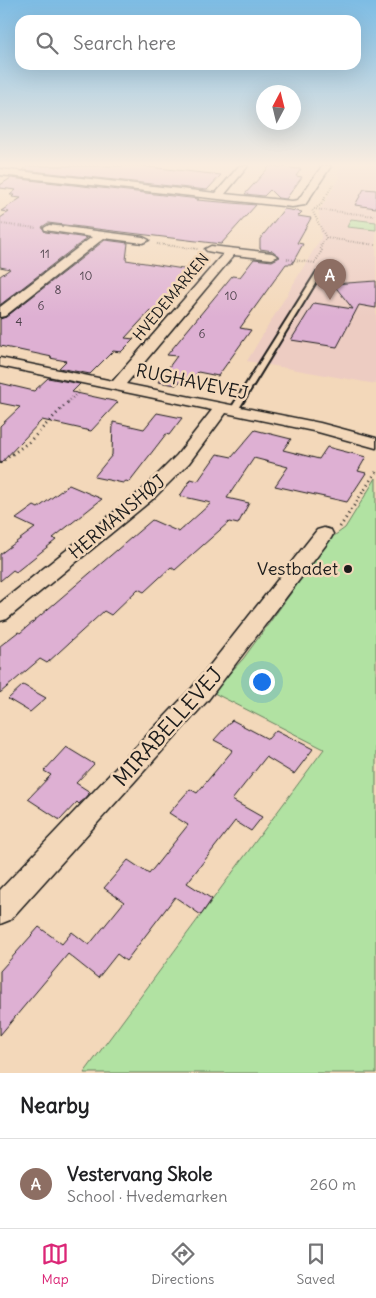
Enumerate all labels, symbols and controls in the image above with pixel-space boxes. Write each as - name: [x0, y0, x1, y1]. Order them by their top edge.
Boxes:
- search box: [15, 15, 361, 70]
- icon: search: [33, 29, 61, 57]
- text: Search here: [73, 31, 176, 55]
- north arrow: [256, 85, 301, 130]
- house number: 11: [40, 246, 50, 261]
- street label: HVEDEMARKEN: [129, 249, 213, 344]
- pin: A: [314, 259, 346, 300]
- house number: 10: [80, 268, 92, 283]
- house number: 8: [55, 282, 62, 297]
- house number: 10: [225, 288, 237, 303]
- house number: 6: [38, 298, 45, 313]
- house number: 4: [16, 314, 23, 329]
- house number: 6: [199, 326, 206, 341]
- street label: RUGHAVEVEJ: [134, 358, 250, 405]
- street label: HERMANSHØJ: [64, 470, 170, 564]
- place label: Vestbadet: [257, 557, 338, 580]
- marker: Vestbadet: [342, 563, 354, 575]
- street label: MIRABELLEVEJ: [107, 662, 228, 792]
- your location: [249, 669, 275, 695]
- text: Nearby: [20, 1092, 90, 1119]
- text: Vestervang Skole: [67, 1162, 213, 1186]
- text: A: [31, 1174, 41, 1194]
- text: 260 m: [310, 1174, 356, 1194]
- text: School · Hvedemarken: [67, 1186, 227, 1206]
- tab: Map: [41, 1240, 69, 1288]
- tab: Directions: [151, 1240, 214, 1288]
- tab: Saved: [297, 1240, 335, 1288]

